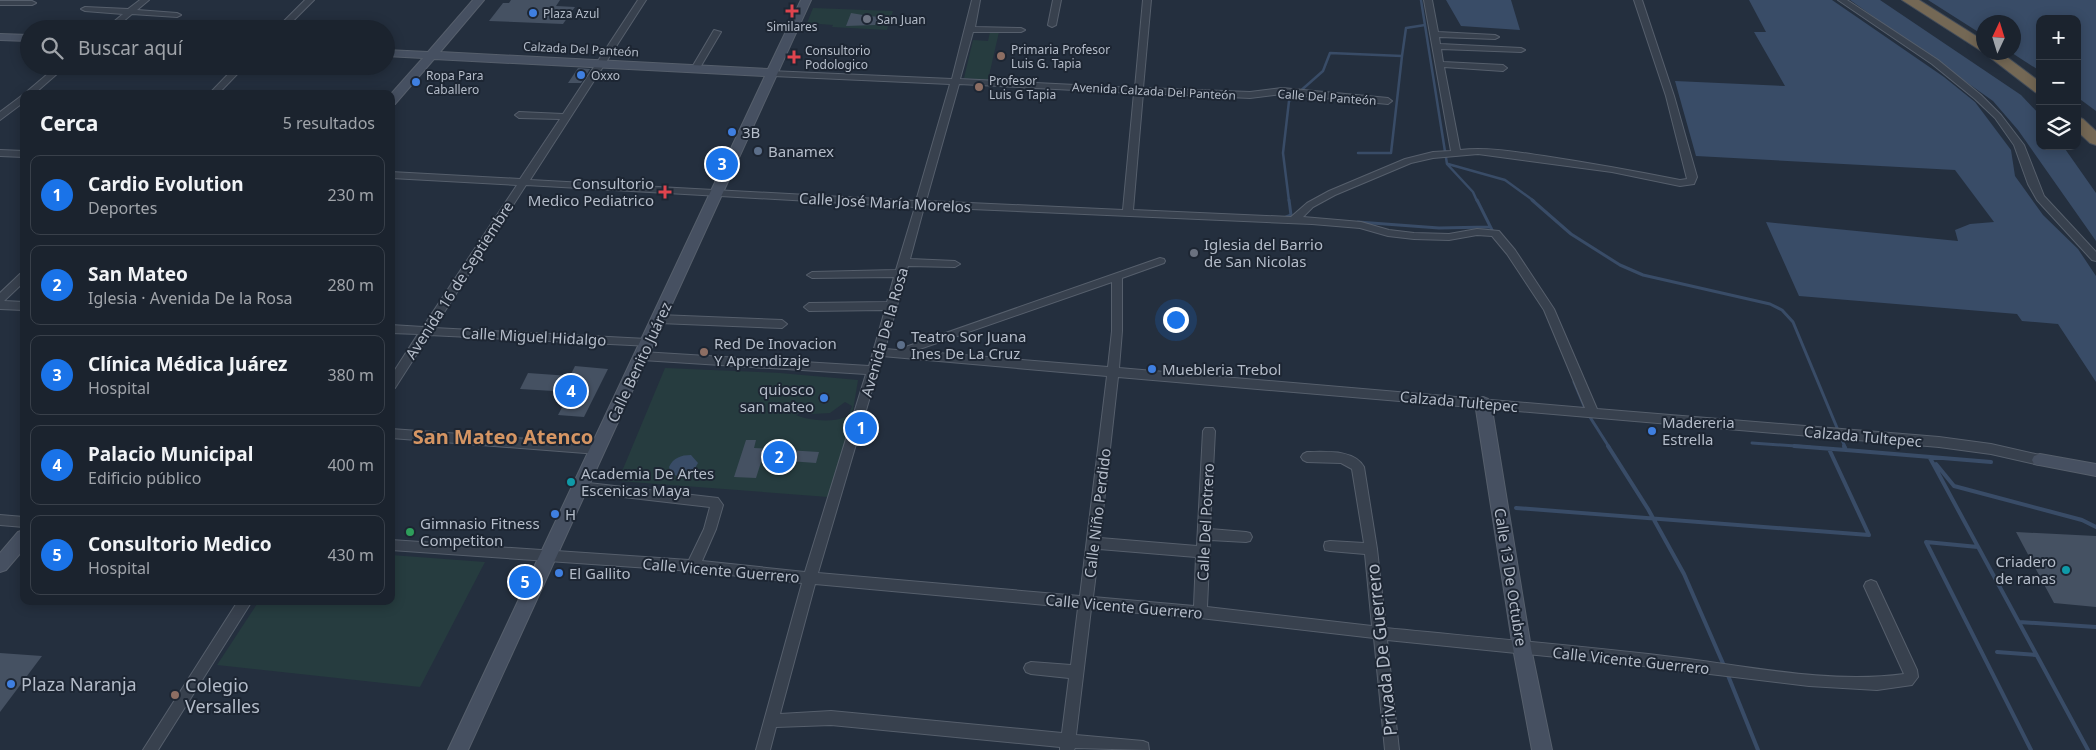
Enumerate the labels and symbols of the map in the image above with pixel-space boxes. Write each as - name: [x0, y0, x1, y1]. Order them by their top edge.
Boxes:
- place label: Plaza Azul: [543, 5, 599, 22]
- marker: Similares: [786, 5, 798, 17]
- marker: Plaza Azul: [527, 7, 539, 19]
- place label: San Juan: [877, 11, 926, 28]
- marker: San Juan: [861, 13, 873, 25]
- north arrow: [1976, 15, 2021, 60]
- place label: Similares: [766, 18, 818, 35]
- street label: Calzada Del Panteón: [523, 37, 639, 61]
- place label: Primaria Profesor Luis G. Tapia: [1011, 41, 1110, 72]
- place label: Consultorio Podologico: [805, 42, 870, 73]
- marker: Consultorio Podologico: [787, 50, 801, 64]
- marker: Primaria Profesor Luis G. Tapia: [995, 50, 1007, 62]
- place label: Ropa Para Caballero: [426, 67, 483, 98]
- place label: Oxxo: [591, 67, 620, 84]
- marker: Oxxo: [575, 69, 587, 81]
- place label: Profesor Luis G Tapia: [989, 72, 1056, 103]
- marker: Ropa Para Caballero: [410, 76, 422, 88]
- street label: Avenida Calzada Del Panteón: [1072, 78, 1236, 104]
- marker: Profesor Luis G Tapia: [973, 81, 985, 93]
- street label: Calle Del Panteón: [1277, 85, 1377, 109]
- place label: 3B: [742, 122, 760, 142]
- marker: 3B: [726, 126, 738, 138]
- place label: Banamex: [768, 141, 834, 161]
- pin: 3: [706, 145, 738, 183]
- marker: Banamex: [752, 145, 764, 157]
- place label: Consultorio Medico Pediatrico: [528, 173, 654, 210]
- marker: Consultorio Medico Pediatrico: [658, 185, 672, 199]
- street label: Calle José María Morelos: [798, 188, 972, 216]
- street label: Avenida 16 de Septiembre: [400, 197, 518, 363]
- place label: Iglesia del Barrio de San Nicolas: [1204, 234, 1323, 271]
- marker: Iglesia del Barrio de San Nicolas: [1188, 247, 1200, 259]
- street label: Avenida De la Rosa: [856, 265, 912, 399]
- street label: Calle Benito Juárez: [602, 299, 676, 425]
- your location: [1163, 307, 1189, 333]
- street label: Calle Miguel Hidalgo: [461, 322, 607, 350]
- place label: Teatro Sor Juana Ines De La Cruz: [911, 326, 1026, 363]
- place label: Red De Inovacion Y Aprendizaje: [714, 333, 837, 370]
- marker: Teatro Sor Juana Ines De La Cruz: [895, 339, 907, 351]
- marker: Red De Inovacion Y Aprendizaje: [698, 346, 710, 358]
- place label: Muebleria Trebol: [1162, 359, 1281, 379]
- marker: Muebleria Trebol: [1146, 363, 1158, 375]
- pin: 4: [555, 372, 587, 410]
- place label: quiosco san mateo: [740, 379, 814, 416]
- street label: Calzada Tultepec: [1399, 386, 1519, 416]
- marker: quiosco san mateo: [818, 392, 830, 404]
- pin: 1: [845, 409, 877, 447]
- place label: Madereria Estrella: [1662, 412, 1735, 449]
- street label: Calzada Tultepec: [1803, 421, 1923, 451]
- district label: San Mateo Atenco: [413, 423, 593, 450]
- marker: Madereria Estrella: [1646, 425, 1658, 437]
- pin: 2: [763, 438, 795, 476]
- street label: Calle Niño Perdido: [1079, 447, 1115, 579]
- place label: Academia De Artes Escenicas Maya: [581, 463, 714, 500]
- street label: Calle Del Potrero: [1192, 463, 1218, 581]
- marker: Academia De Artes Escenicas Maya: [565, 476, 577, 488]
- place label: H: [565, 504, 576, 524]
- street label: Calle 13 De Octubre: [1490, 507, 1532, 647]
- marker: H: [549, 508, 561, 520]
- place label: Gimnasio Fitness Competiton: [420, 513, 540, 550]
- marker: Gimnasio Fitness Competiton: [404, 526, 416, 538]
- place label: Criadero de ranas: [1995, 551, 2056, 588]
- street label: Calle Vicente Guerrero: [642, 553, 800, 587]
- pin: 5: [509, 563, 541, 601]
- place label: El Gallito: [569, 563, 631, 583]
- street label: Privada De Guerrero: [1360, 563, 1402, 737]
- marker: Criadero de ranas: [2060, 564, 2072, 576]
- marker: El Gallito: [553, 567, 565, 579]
- street label: Calle Vicente Guerrero: [1045, 589, 1203, 623]
- street label: Calle Vicente Guerrero: [1552, 642, 1710, 678]
- place label: Plaza Naranja: [21, 672, 137, 696]
- place label: Colegio Versalles: [185, 673, 260, 718]
- marker: Plaza Naranja: [5, 678, 17, 690]
- marker: Colegio Versalles: [169, 689, 181, 701]

